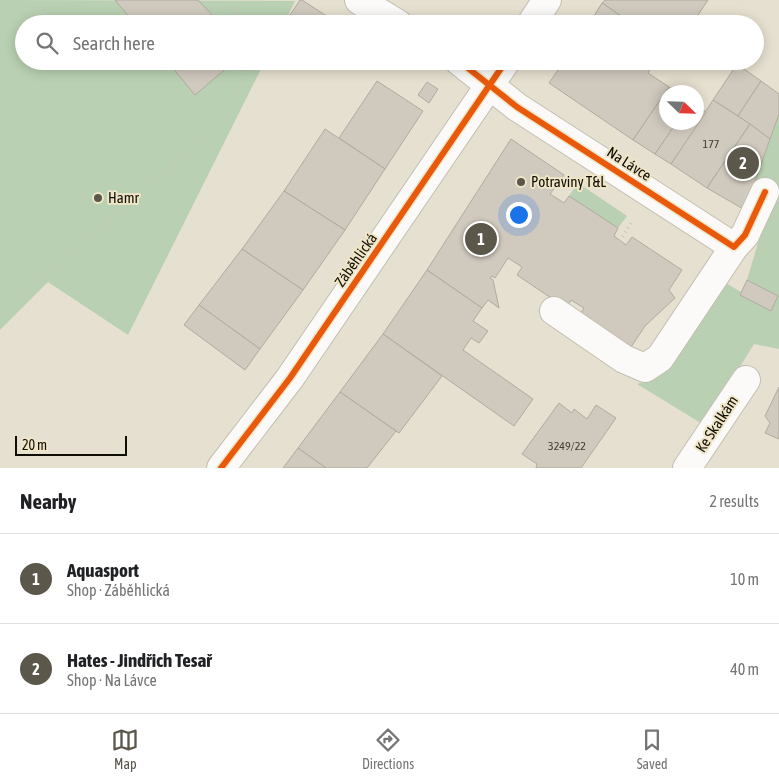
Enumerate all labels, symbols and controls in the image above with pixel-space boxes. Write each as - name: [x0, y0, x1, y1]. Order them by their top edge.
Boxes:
- search box: [15, 15, 764, 70]
- icon: search: [33, 29, 61, 57]
- text: Search here: [73, 32, 155, 54]
- north arrow: [659, 85, 704, 130]
- house number: 177: [703, 137, 720, 151]
- street label: Na Lávce: [604, 143, 655, 184]
- pin: 2: [727, 144, 759, 182]
- place label: Potraviny T&L: [531, 173, 606, 190]
- marker: Potraviny T&L: [515, 176, 527, 188]
- place label: Hamr: [108, 189, 139, 206]
- marker: Hamr: [92, 192, 104, 204]
- your location: [506, 202, 532, 228]
- pin: 1: [465, 220, 497, 258]
- street label: Záběhlická: [331, 230, 380, 290]
- street label: Ke Skalkám: [692, 392, 741, 455]
- scale bar: [15, 433, 128, 456]
- text: 20 m: [22, 437, 47, 453]
- house number: 3249/22: [548, 439, 586, 453]
- text: Nearby: [20, 489, 76, 513]
- text: 2 results: [709, 492, 759, 510]
- text: Aquasport: [67, 559, 139, 581]
- text: 1: [32, 570, 40, 588]
- text: 10 m: [730, 570, 759, 588]
- text: Shop · Záběhlická: [67, 581, 170, 599]
- text: Hates - Jindřich Tesař: [67, 649, 212, 671]
- text: 2: [32, 660, 40, 678]
- text: 40 m: [730, 660, 759, 678]
- text: Shop · Na Lávce: [67, 671, 157, 689]
- tab: Map: [111, 726, 139, 772]
- tab: Directions: [362, 726, 414, 772]
- tab: Saved: [637, 726, 668, 772]

